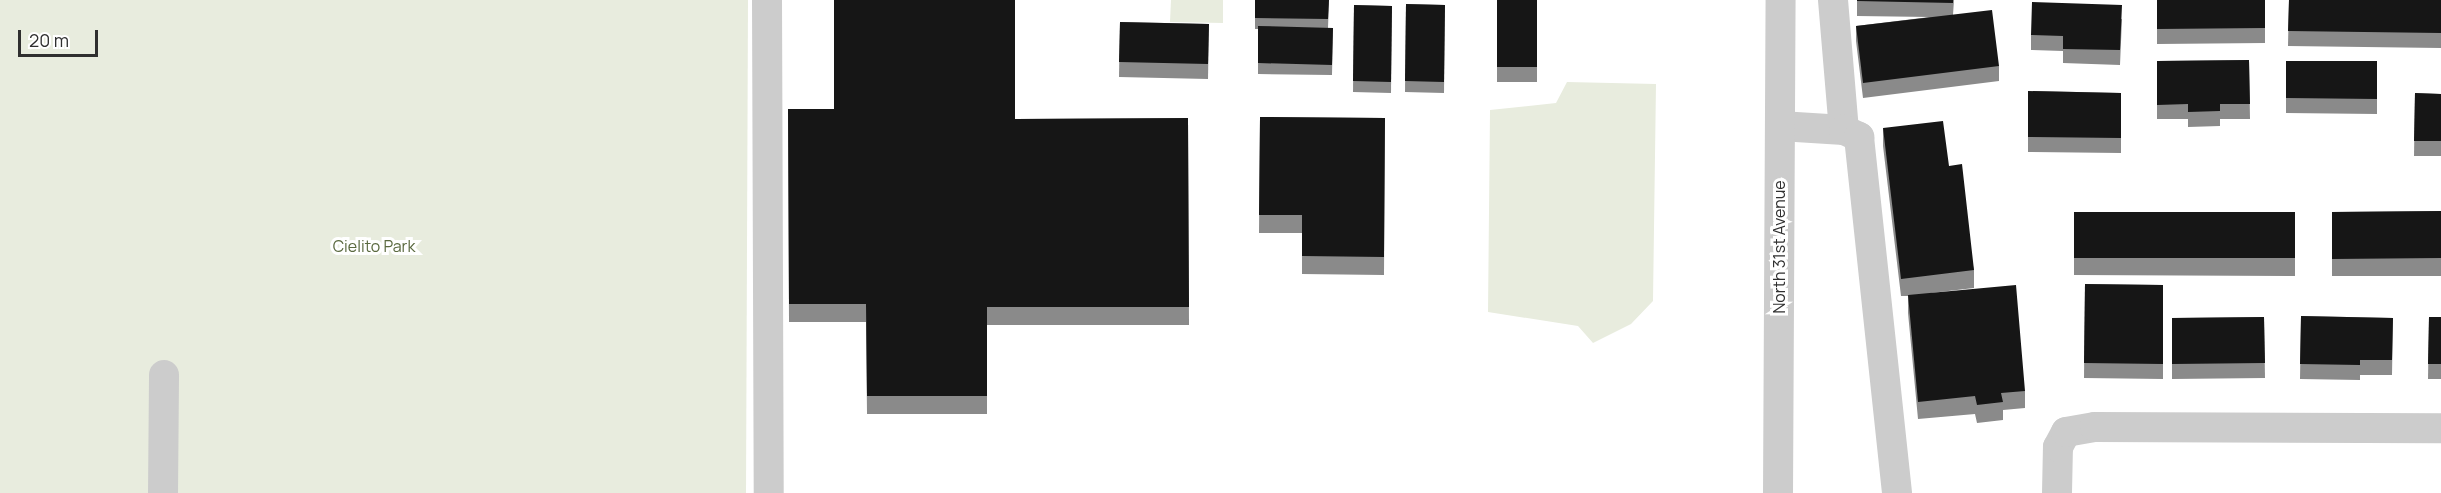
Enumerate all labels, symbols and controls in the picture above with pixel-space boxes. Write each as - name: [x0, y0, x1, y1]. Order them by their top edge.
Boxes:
- scale bar: [21, 18, 100, 56]
- text: 20 m: [29, 28, 69, 52]
- street label: North 31st Avenue: [1769, 180, 1789, 314]
- park label: Cielito Park: [333, 236, 415, 256]

